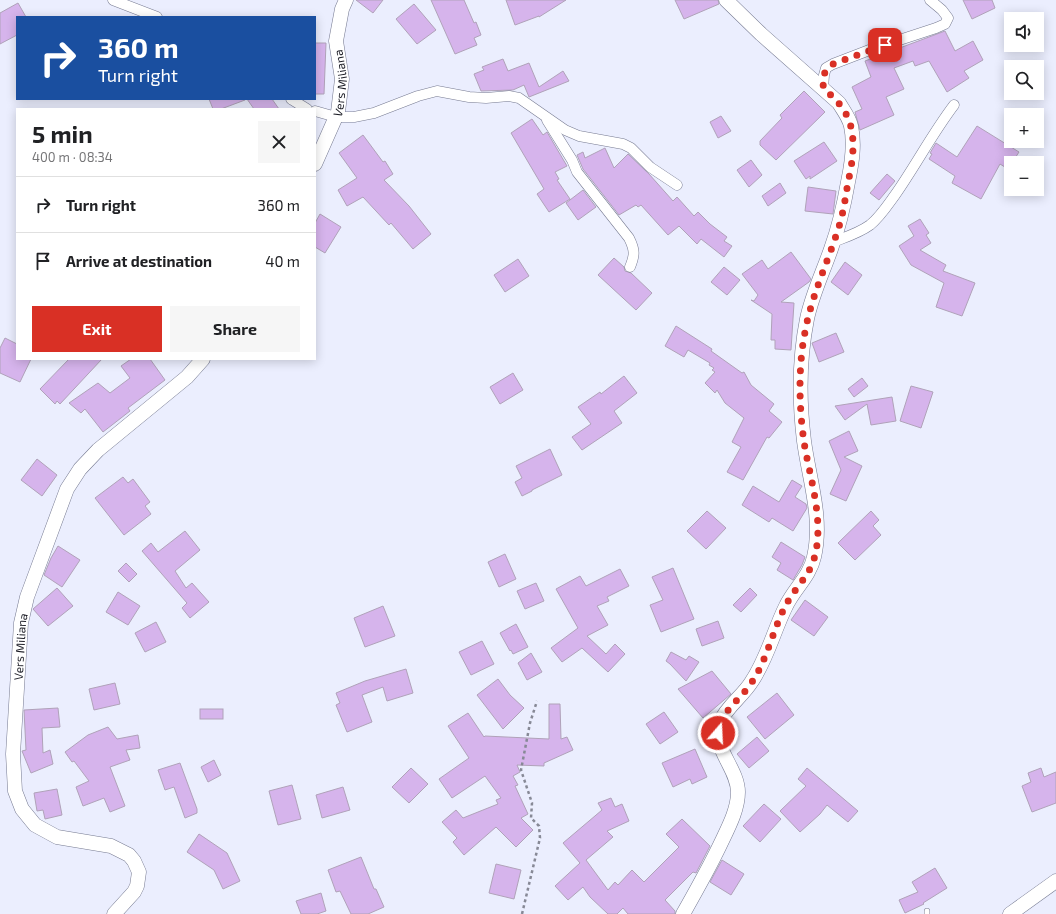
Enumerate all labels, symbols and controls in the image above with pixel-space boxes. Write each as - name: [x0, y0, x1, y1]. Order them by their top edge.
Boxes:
- map controls: [1004, 12, 1044, 196]
- button: sound: [1004, 12, 1044, 52]
- pin: [868, 28, 902, 62]
- text: 360 m: [98, 30, 179, 64]
- icon: right: [32, 32, 84, 84]
- icon: arrive: [874, 34, 896, 56]
- street label: Vers Miliana: [330, 49, 349, 119]
- button: search: [1004, 60, 1044, 100]
- text: Turn right: [98, 64, 178, 86]
- button: +: [1004, 108, 1044, 148]
- text: 5 min: [32, 119, 93, 148]
- button: close: [258, 121, 300, 163]
- text: 400 m · 08:34: [32, 149, 113, 165]
- button: −: [1004, 156, 1044, 196]
- icon: right: [32, 194, 54, 216]
- text: Turn right: [66, 196, 136, 214]
- text: 360 m: [258, 196, 300, 214]
- icon: arrive: [32, 250, 54, 272]
- text: Arrive at destination: [66, 252, 212, 270]
- text: 40 m: [265, 252, 300, 270]
- button: Exit: [32, 306, 162, 352]
- button: Share: [170, 306, 300, 352]
- street label: Vers Miliana: [11, 612, 30, 681]
- position arrow: [697, 712, 739, 754]

